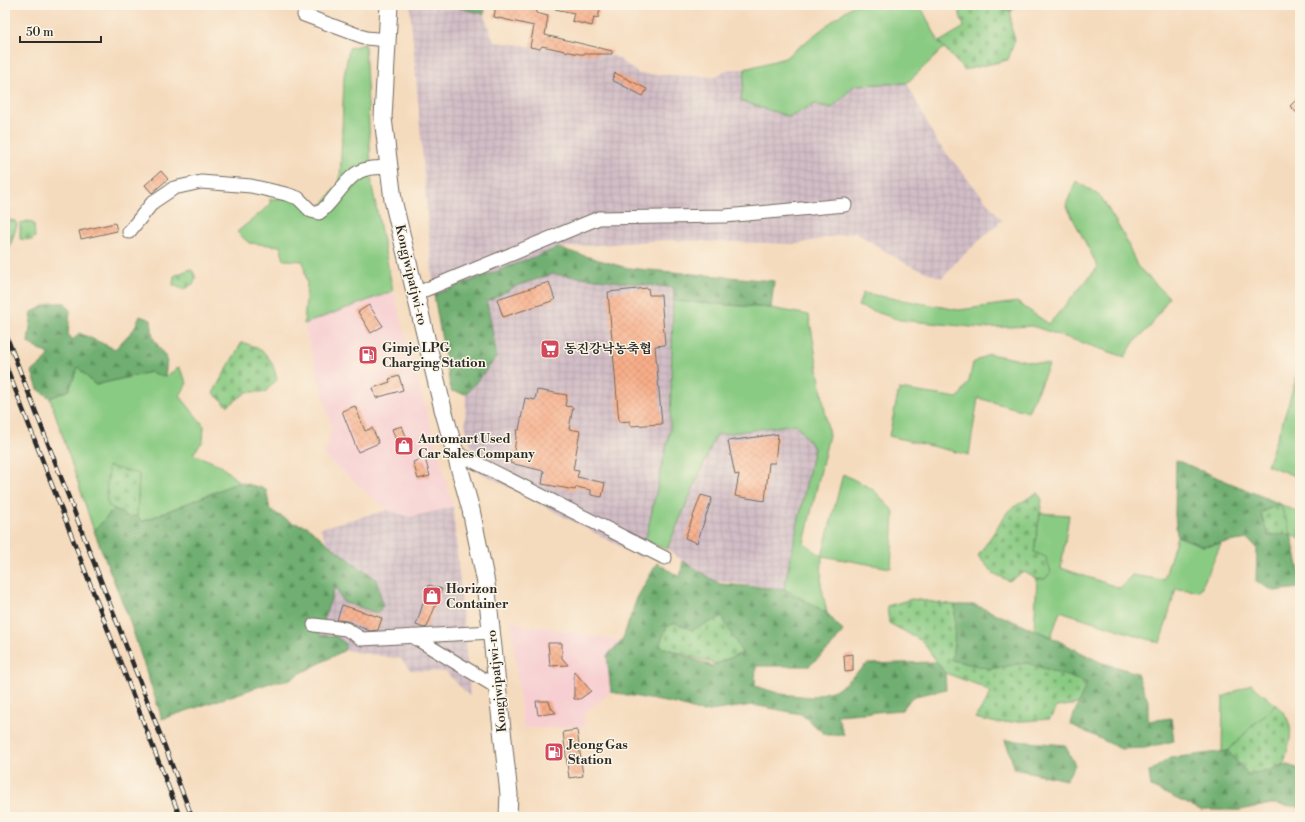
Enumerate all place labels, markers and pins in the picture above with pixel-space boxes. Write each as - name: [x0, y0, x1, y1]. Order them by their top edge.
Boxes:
- supermarket icon: 동진강낙농축협: [539, 338, 561, 360]
- place label: Gimje LPG Charging Station: [382, 340, 486, 371]
- place label: 동진강낙농축협: [564, 341, 652, 357]
- fuel station icon: Gimje LPG Charging Station: [357, 344, 379, 366]
- place label: Automart Used Car Sales Company: [417, 431, 535, 462]
- shop icon: Automart Used Car Sales Company: [393, 435, 415, 457]
- place label: Horizon Container: [446, 581, 509, 612]
- shop icon: Horizon Container: [421, 585, 443, 607]
- place label: Jeong Gas Station: [566, 737, 628, 768]
- fuel station icon: Jeong Gas Station: [543, 741, 565, 763]

